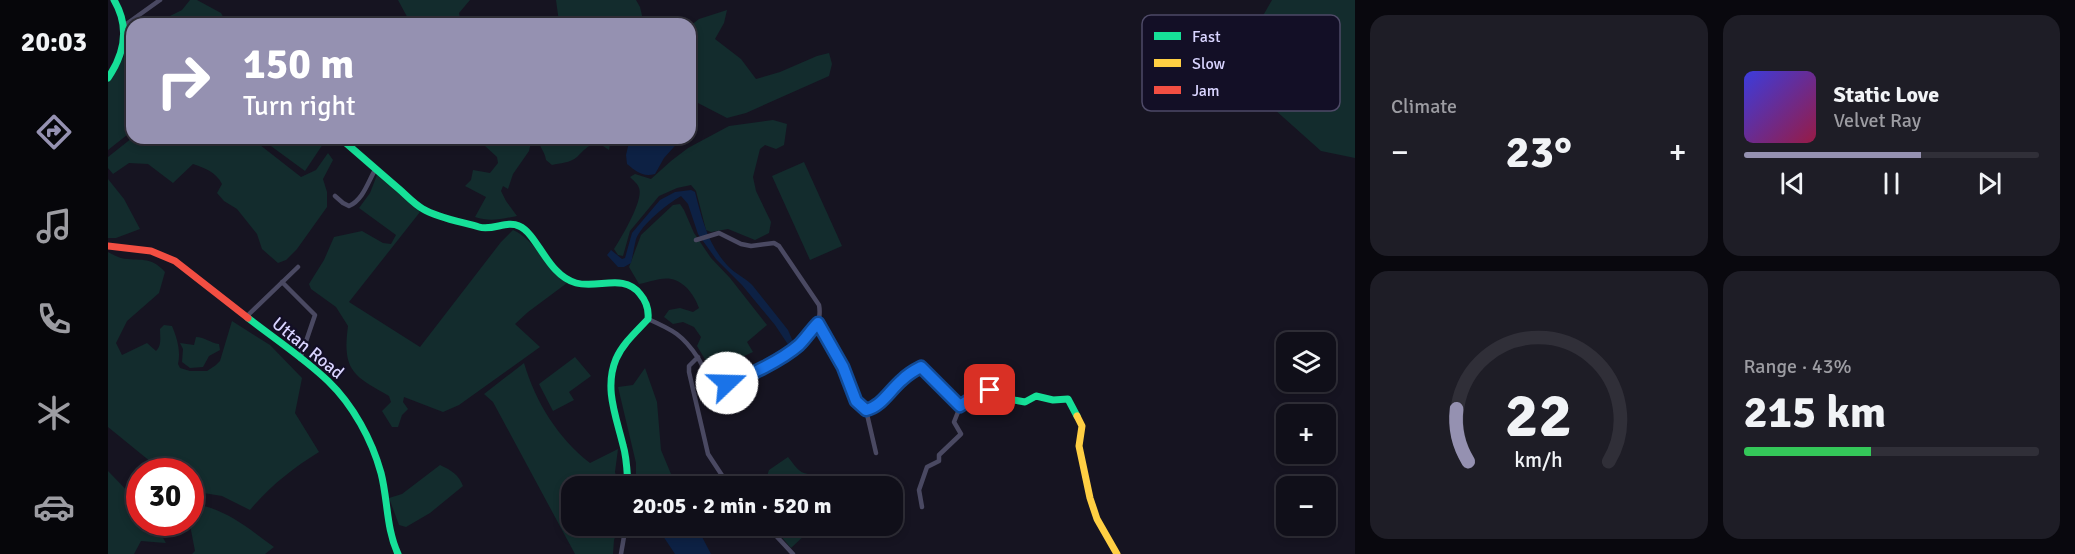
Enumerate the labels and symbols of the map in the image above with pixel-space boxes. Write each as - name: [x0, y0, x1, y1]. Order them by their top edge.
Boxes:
- legend: [1142, 15, 1340, 111]
- text: Fast: [1192, 27, 1221, 47]
- text: Slow: [1192, 54, 1226, 74]
- text: Jam: [1192, 81, 1220, 101]
- street label: Uttan Road: [268, 312, 348, 384]
- position arrow: [695, 351, 759, 415]
- pin: [964, 364, 1015, 415]
- speed limit sign: 30: [126, 458, 204, 536]

